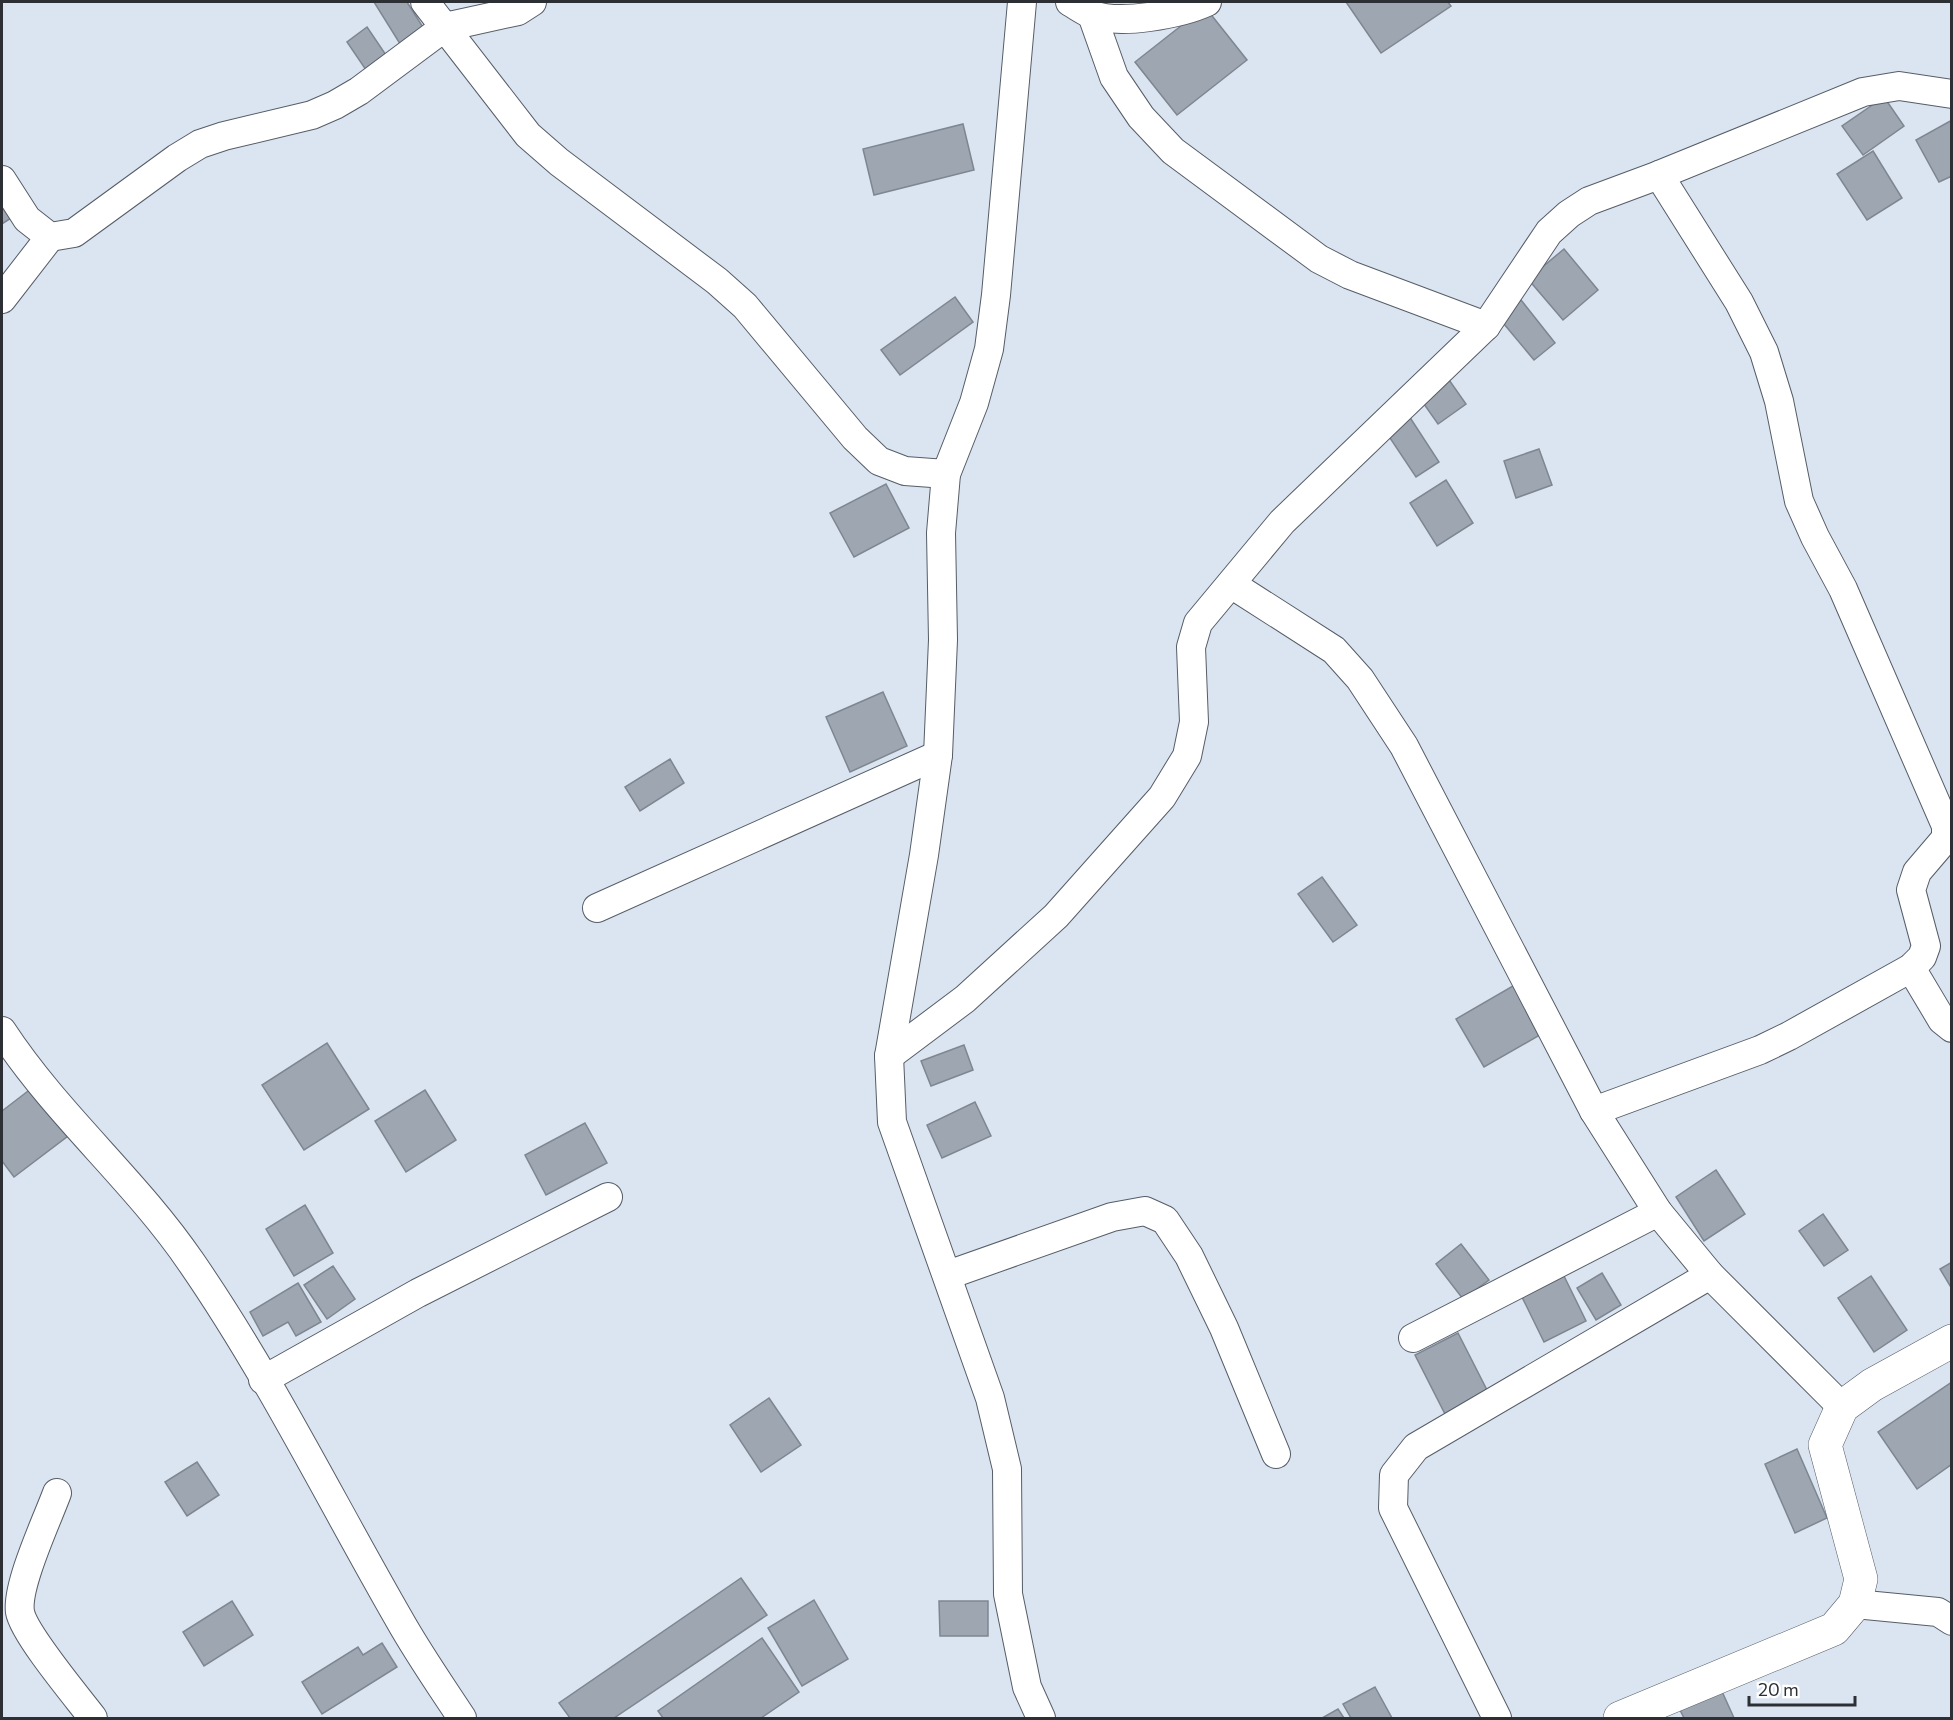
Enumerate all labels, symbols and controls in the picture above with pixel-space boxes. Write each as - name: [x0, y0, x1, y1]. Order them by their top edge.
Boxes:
- scale bar: [1749, 1669, 1856, 1707]
- text: 20 m: [1758, 1678, 1799, 1700]

